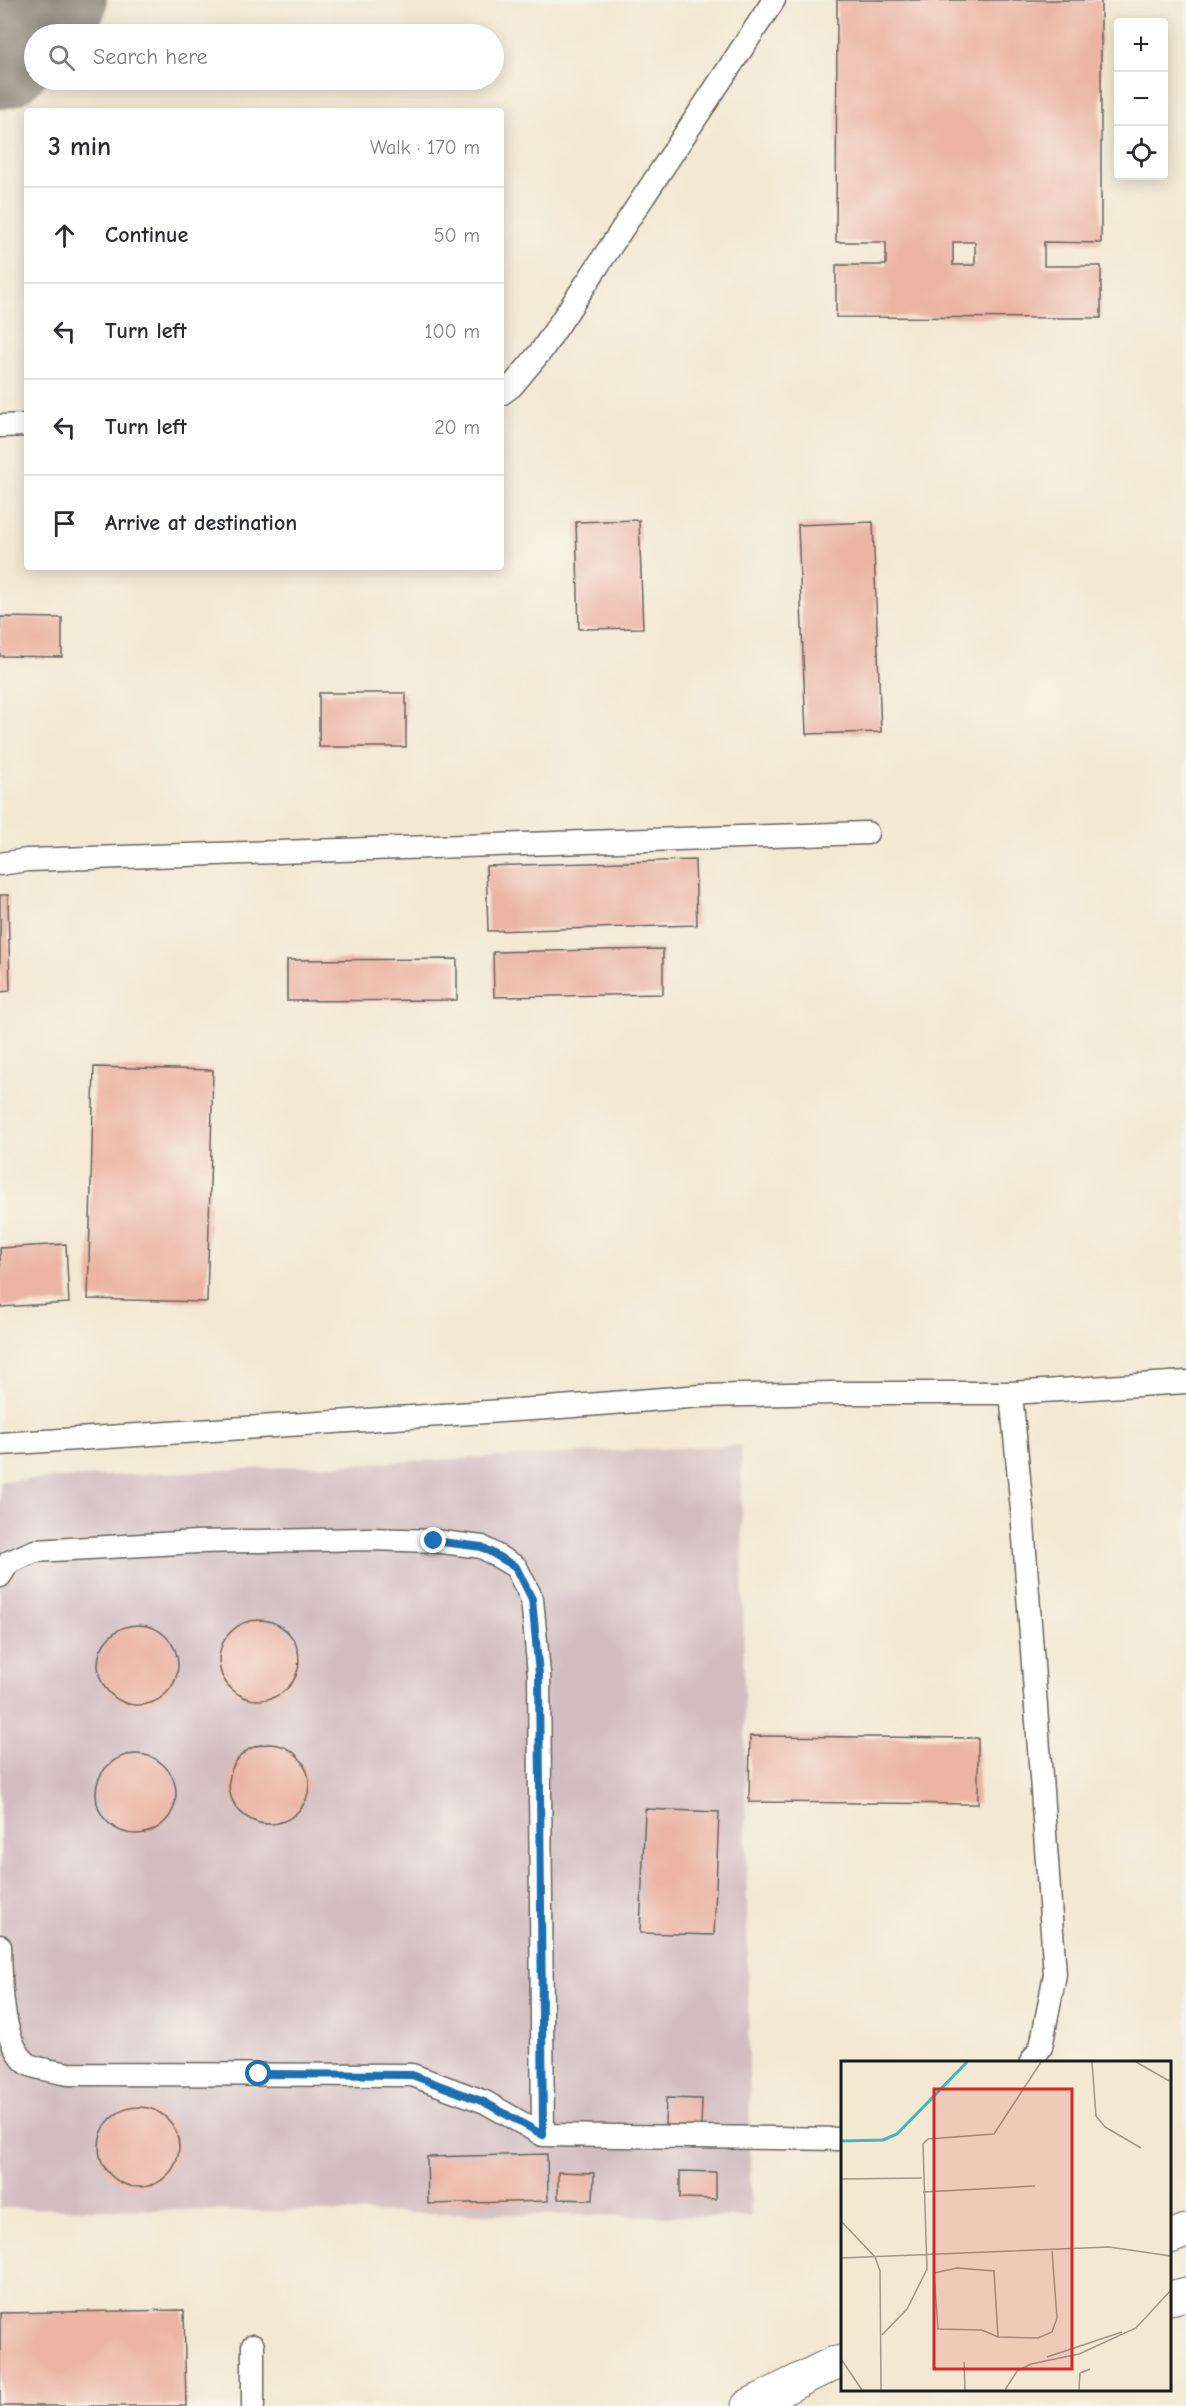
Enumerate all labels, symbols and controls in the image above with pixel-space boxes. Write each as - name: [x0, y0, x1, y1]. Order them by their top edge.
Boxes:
- map controls: [1114, 18, 1168, 180]
- button: +: [1114, 18, 1168, 72]
- search box: [24, 24, 504, 90]
- icon: search: [45, 41, 78, 74]
- text: Search here: [93, 44, 208, 70]
- button: −: [1114, 72, 1168, 126]
- button: locate: [1114, 126, 1168, 180]
- text: 3 min: [48, 132, 111, 162]
- text: Walk · 170 m: [370, 136, 480, 159]
- icon: ahead: [48, 219, 81, 252]
- text: Continue: [105, 222, 188, 248]
- text: 50 m: [434, 224, 480, 247]
- icon: left: [48, 315, 81, 348]
- text: Turn left: [105, 318, 187, 344]
- text: 100 m: [425, 320, 480, 343]
- icon: left: [48, 411, 81, 444]
- text: Turn left: [105, 414, 187, 440]
- text: 20 m: [434, 416, 480, 439]
- icon: arrive: [48, 507, 81, 540]
- text: Arrive at destination: [105, 510, 297, 536]
- route end: [420, 1527, 446, 1553]
- route start: [245, 2060, 271, 2086]
- inset map: [841, 2061, 1171, 2391]

